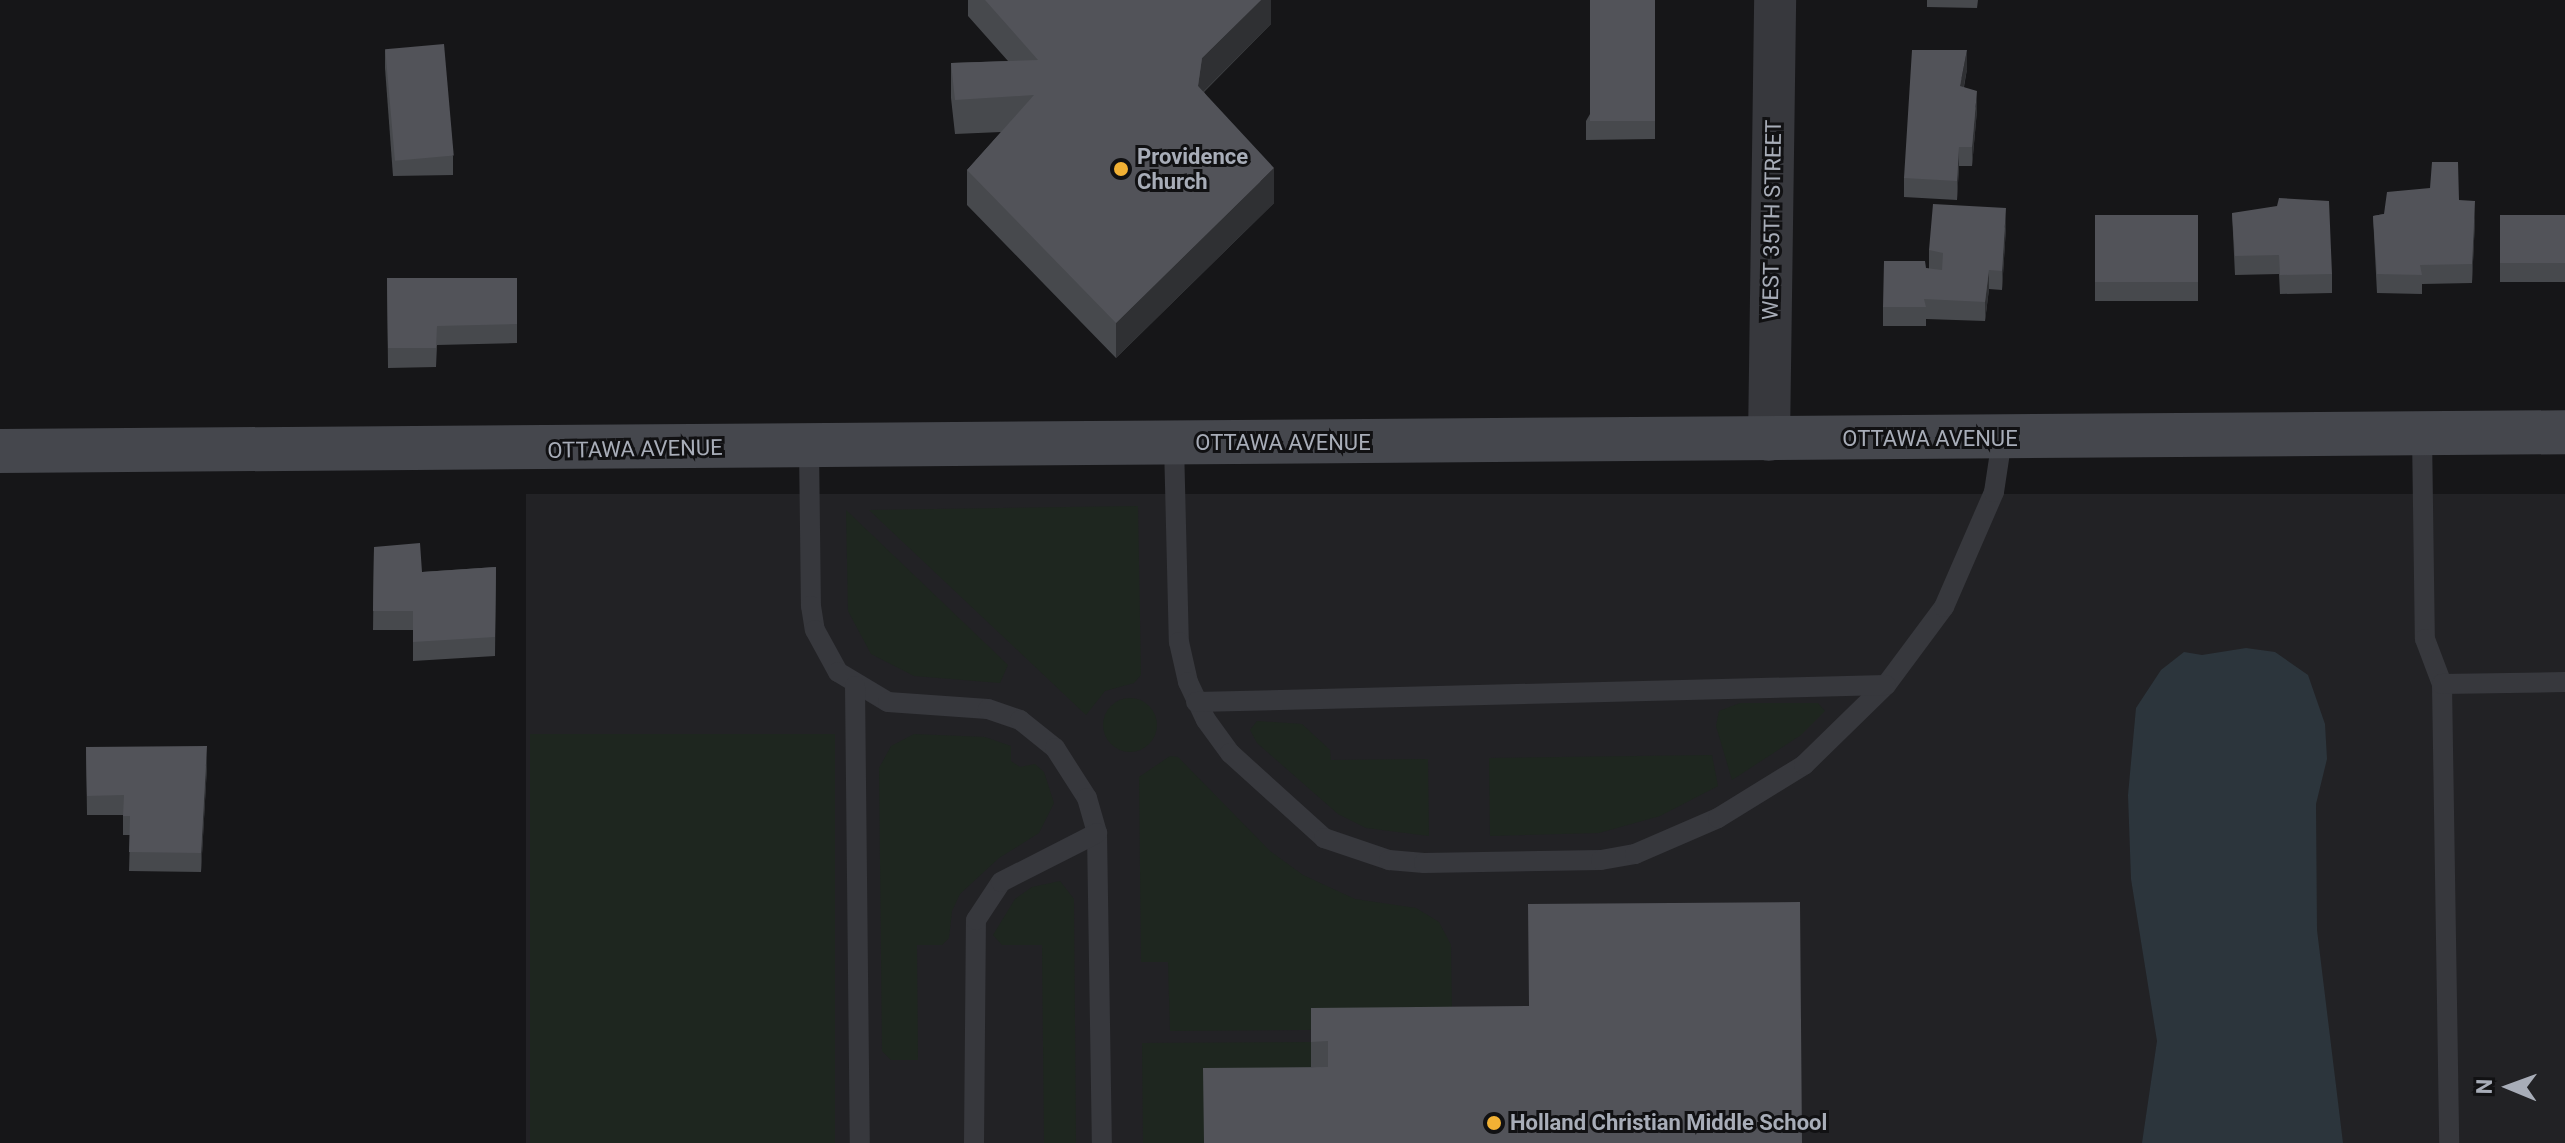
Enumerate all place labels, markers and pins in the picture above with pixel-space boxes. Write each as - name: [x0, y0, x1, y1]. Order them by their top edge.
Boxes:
- place label: Providence Church: [1137, 143, 1248, 194]
- marker: Providence Church: [1112, 160, 1130, 178]
- place label: Holland Christian Middle School: [1510, 1110, 1827, 1136]
- marker: Holland Christian Middle School: [1485, 1114, 1503, 1132]

